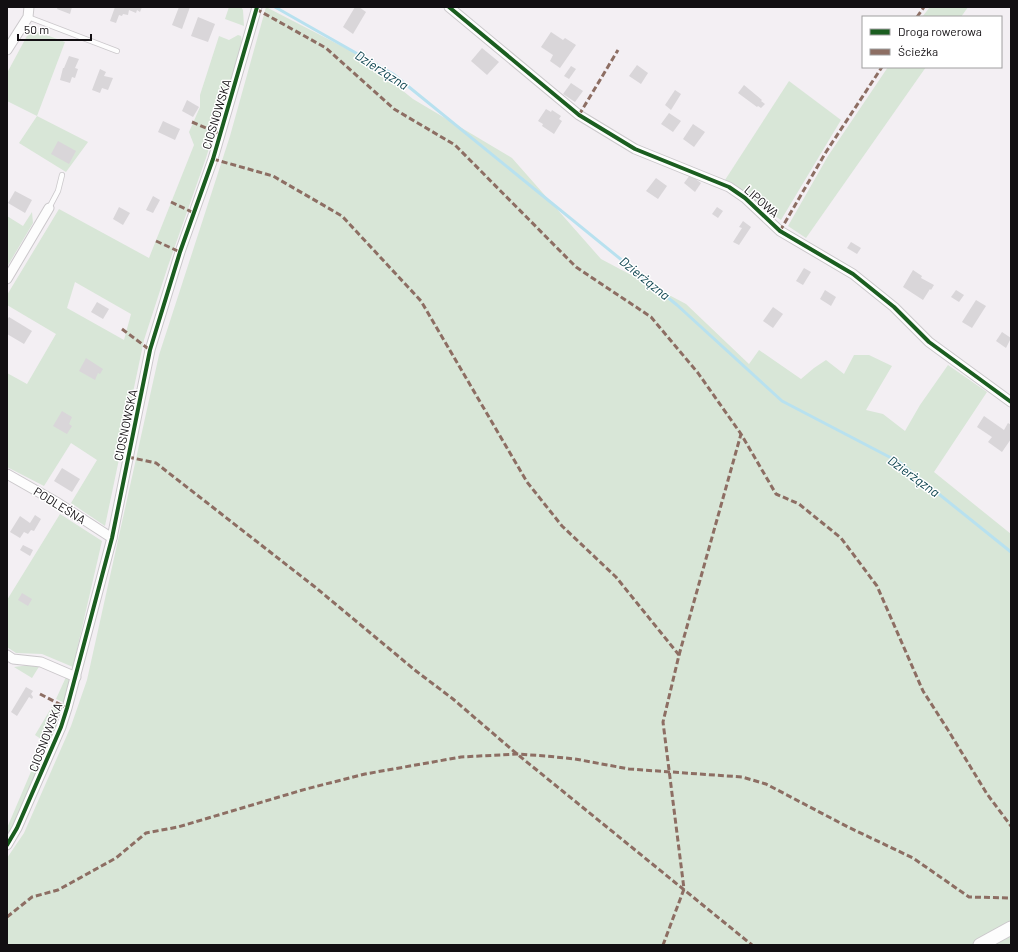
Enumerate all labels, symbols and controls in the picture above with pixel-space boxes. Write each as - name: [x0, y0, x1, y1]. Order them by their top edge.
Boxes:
- scale bar: [18, 16, 91, 42]
- legend: [862, 16, 1002, 68]
- text: 50 m: [24, 22, 49, 36]
- text: Droga rowerowa: [898, 24, 982, 38]
- text: Ścieżka: [898, 44, 938, 58]
- water label: Dzierżązna: [352, 47, 412, 93]
- street label: CIOSNOWSKA: [199, 77, 233, 151]
- street label: LIPOWA: [742, 182, 782, 220]
- water label: Dzierżązna: [617, 253, 673, 303]
- street label: CIOSNOWSKA: [111, 388, 139, 462]
- water label: Dzierżązna: [885, 452, 943, 500]
- street label: PODLEŚNA: [31, 484, 89, 526]
- street label: CIOSNOWSKA: [25, 701, 65, 773]

